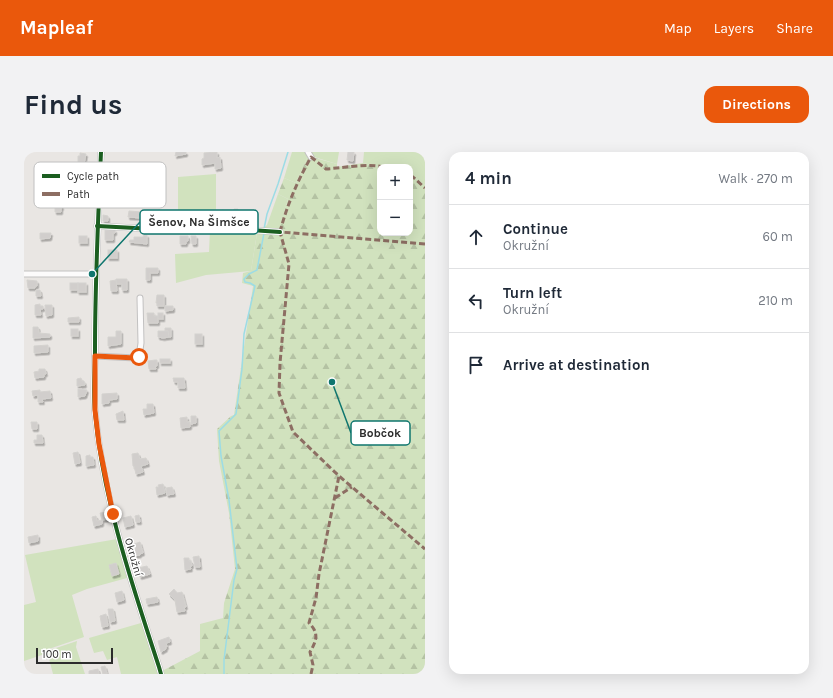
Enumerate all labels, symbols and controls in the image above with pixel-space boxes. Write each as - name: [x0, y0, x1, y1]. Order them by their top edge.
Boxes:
- text: Mapleaf: [20, 17, 93, 39]
- text: Map: [664, 20, 692, 37]
- text: Layers: [714, 20, 754, 37]
- text: Share: [776, 20, 813, 37]
- button: Directions: [704, 86, 809, 123]
- text: Find us: [24, 88, 123, 121]
- legend: [34, 162, 166, 208]
- map controls: [377, 164, 413, 236]
- button: +: [377, 164, 413, 200]
- text: 4 min: [465, 168, 512, 188]
- text: Cycle path: [67, 170, 119, 183]
- text: Walk · 270 m: [719, 171, 793, 186]
- text: Path: [67, 188, 90, 201]
- button: −: [377, 200, 413, 236]
- callout: Šenov, Na Šimšce: [140, 210, 258, 234]
- text: Šenov, Na Šimšce: [148, 214, 250, 229]
- text: Continue: [503, 220, 568, 238]
- icon: ahead: [465, 226, 487, 248]
- text: 60 m: [763, 229, 793, 244]
- text: Okružní: [503, 238, 549, 253]
- text: Turn left: [503, 284, 562, 302]
- icon: left: [465, 290, 487, 312]
- text: 210 m: [758, 293, 793, 308]
- text: Okružní: [503, 302, 549, 317]
- route start: [130, 348, 148, 366]
- icon: arrive: [465, 354, 487, 376]
- text: Arrive at destination: [503, 356, 650, 374]
- callout: Bobčok: [351, 421, 410, 445]
- text: Bobčok: [359, 426, 401, 440]
- route end: [104, 505, 122, 523]
- street label: Okružní: [122, 537, 145, 578]
- scale bar: [36, 646, 113, 665]
- text: 100 m: [42, 648, 72, 661]

